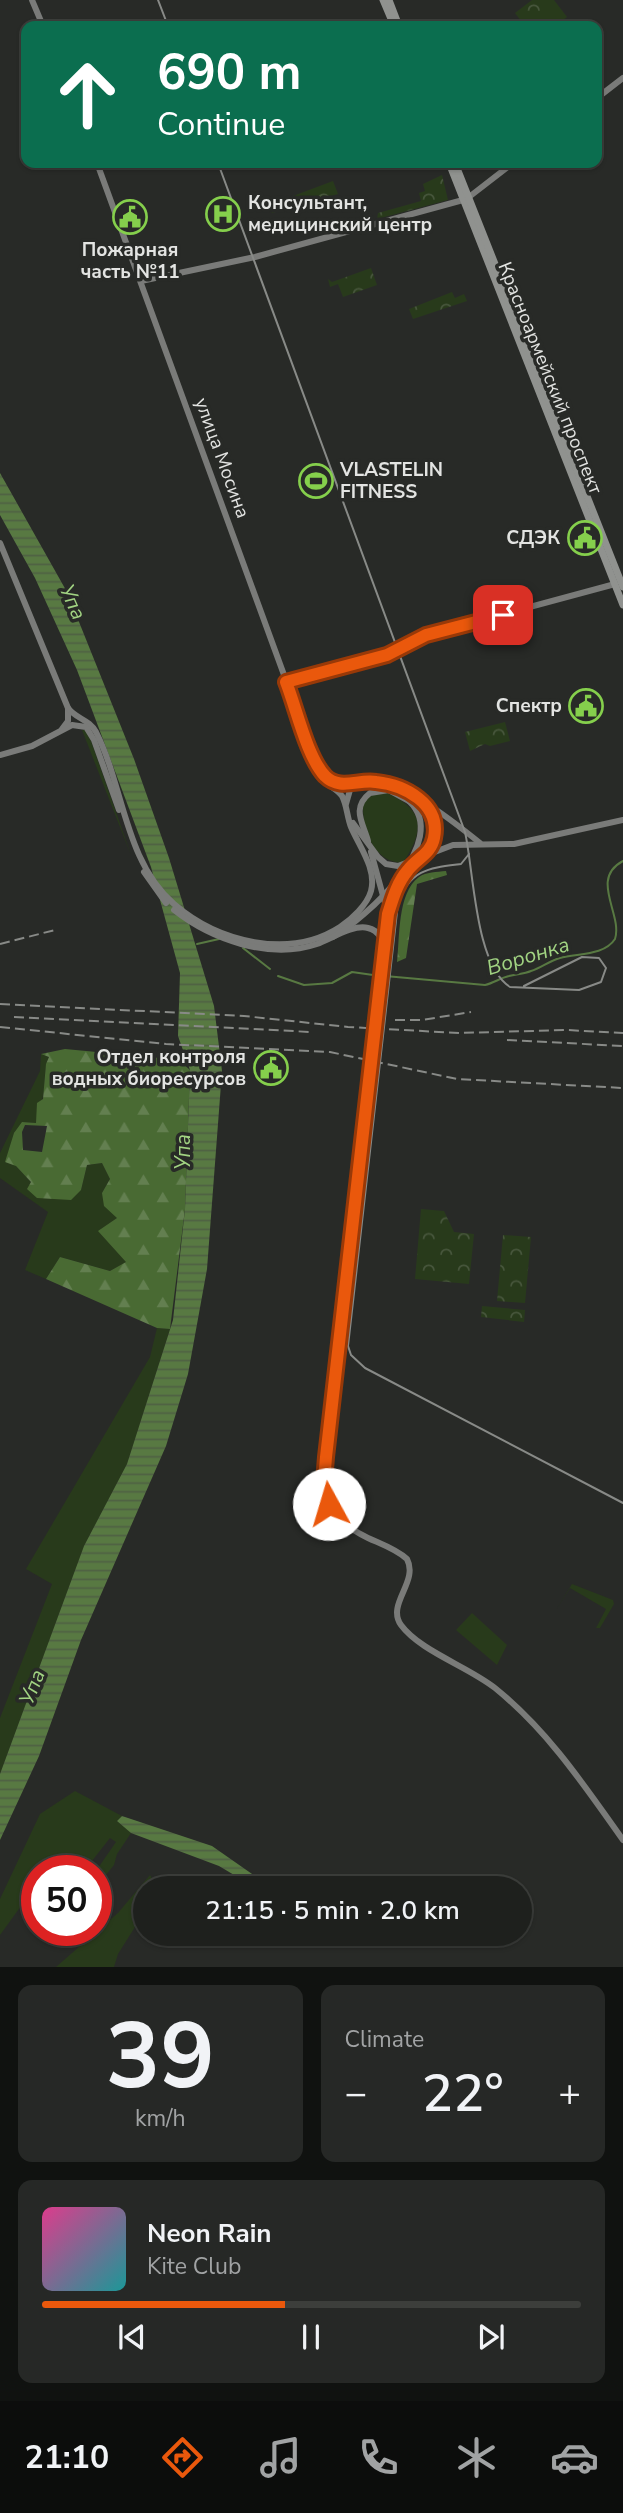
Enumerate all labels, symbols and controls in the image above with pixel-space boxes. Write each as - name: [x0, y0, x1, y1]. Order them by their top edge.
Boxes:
- text: 690 m: [157, 39, 301, 106]
- icon: ahead: [42, 49, 133, 140]
- text: Continue: [157, 103, 285, 146]
- place label: Консультант, медицинский центр: [248, 190, 432, 238]
- hospital icon: Консультант, медицинский центр: [204, 195, 242, 233]
- public building icon: Пожарная часть №11: [111, 198, 149, 236]
- place label: Пожарная часть №11: [80, 237, 180, 285]
- street label: Красноармейский проспект: [491, 258, 609, 498]
- street label: улица Мосина: [188, 394, 256, 522]
- place label: VLASTELIN FITNESS: [339, 457, 443, 505]
- sports icon: VLASTELIN FITNESS: [297, 462, 335, 500]
- public building icon: СДЭК: [566, 519, 604, 557]
- place label: СДЭК: [506, 525, 560, 551]
- water label: Упа: [53, 580, 93, 624]
- pin: [473, 585, 533, 645]
- icon: arrive: [484, 596, 522, 634]
- public building icon: Спектр: [567, 687, 605, 725]
- place label: Спектр: [496, 693, 562, 719]
- water label: Воронка: [483, 930, 573, 982]
- place label: Отдел контроля водных биоресурсов: [52, 1044, 246, 1092]
- public building icon: Отдел контроля водных биоресурсов: [252, 1049, 290, 1087]
- water label: Упа: [169, 1134, 197, 1170]
- position arrow: [292, 1467, 366, 1541]
- water label: Упа: [12, 1665, 52, 1709]
- speed limit sign: 50: [21, 1855, 112, 1946]
- text: 21:15 · 5 min · 2.0 km: [205, 1893, 460, 1928]
- text: 39: [106, 1995, 215, 2119]
- text: Climate: [345, 2024, 424, 2055]
- text: 22°: [422, 2058, 504, 2129]
- text: −: [345, 2068, 367, 2119]
- text: +: [558, 2068, 581, 2119]
- text: km/h: [135, 2103, 186, 2134]
- text: Neon Rain: [147, 2216, 272, 2251]
- text: Kite Club: [147, 2251, 241, 2282]
- icon: previous: [113, 2318, 151, 2356]
- icon: pause: [292, 2318, 330, 2356]
- icon: next: [472, 2318, 510, 2356]
- icon: directions: [158, 2433, 207, 2482]
- icon: music: [256, 2433, 305, 2482]
- icon: phone: [354, 2433, 403, 2482]
- icon: climate: [452, 2433, 501, 2482]
- icon: car: [550, 2433, 599, 2482]
- text: 21:10: [24, 2436, 109, 2479]

